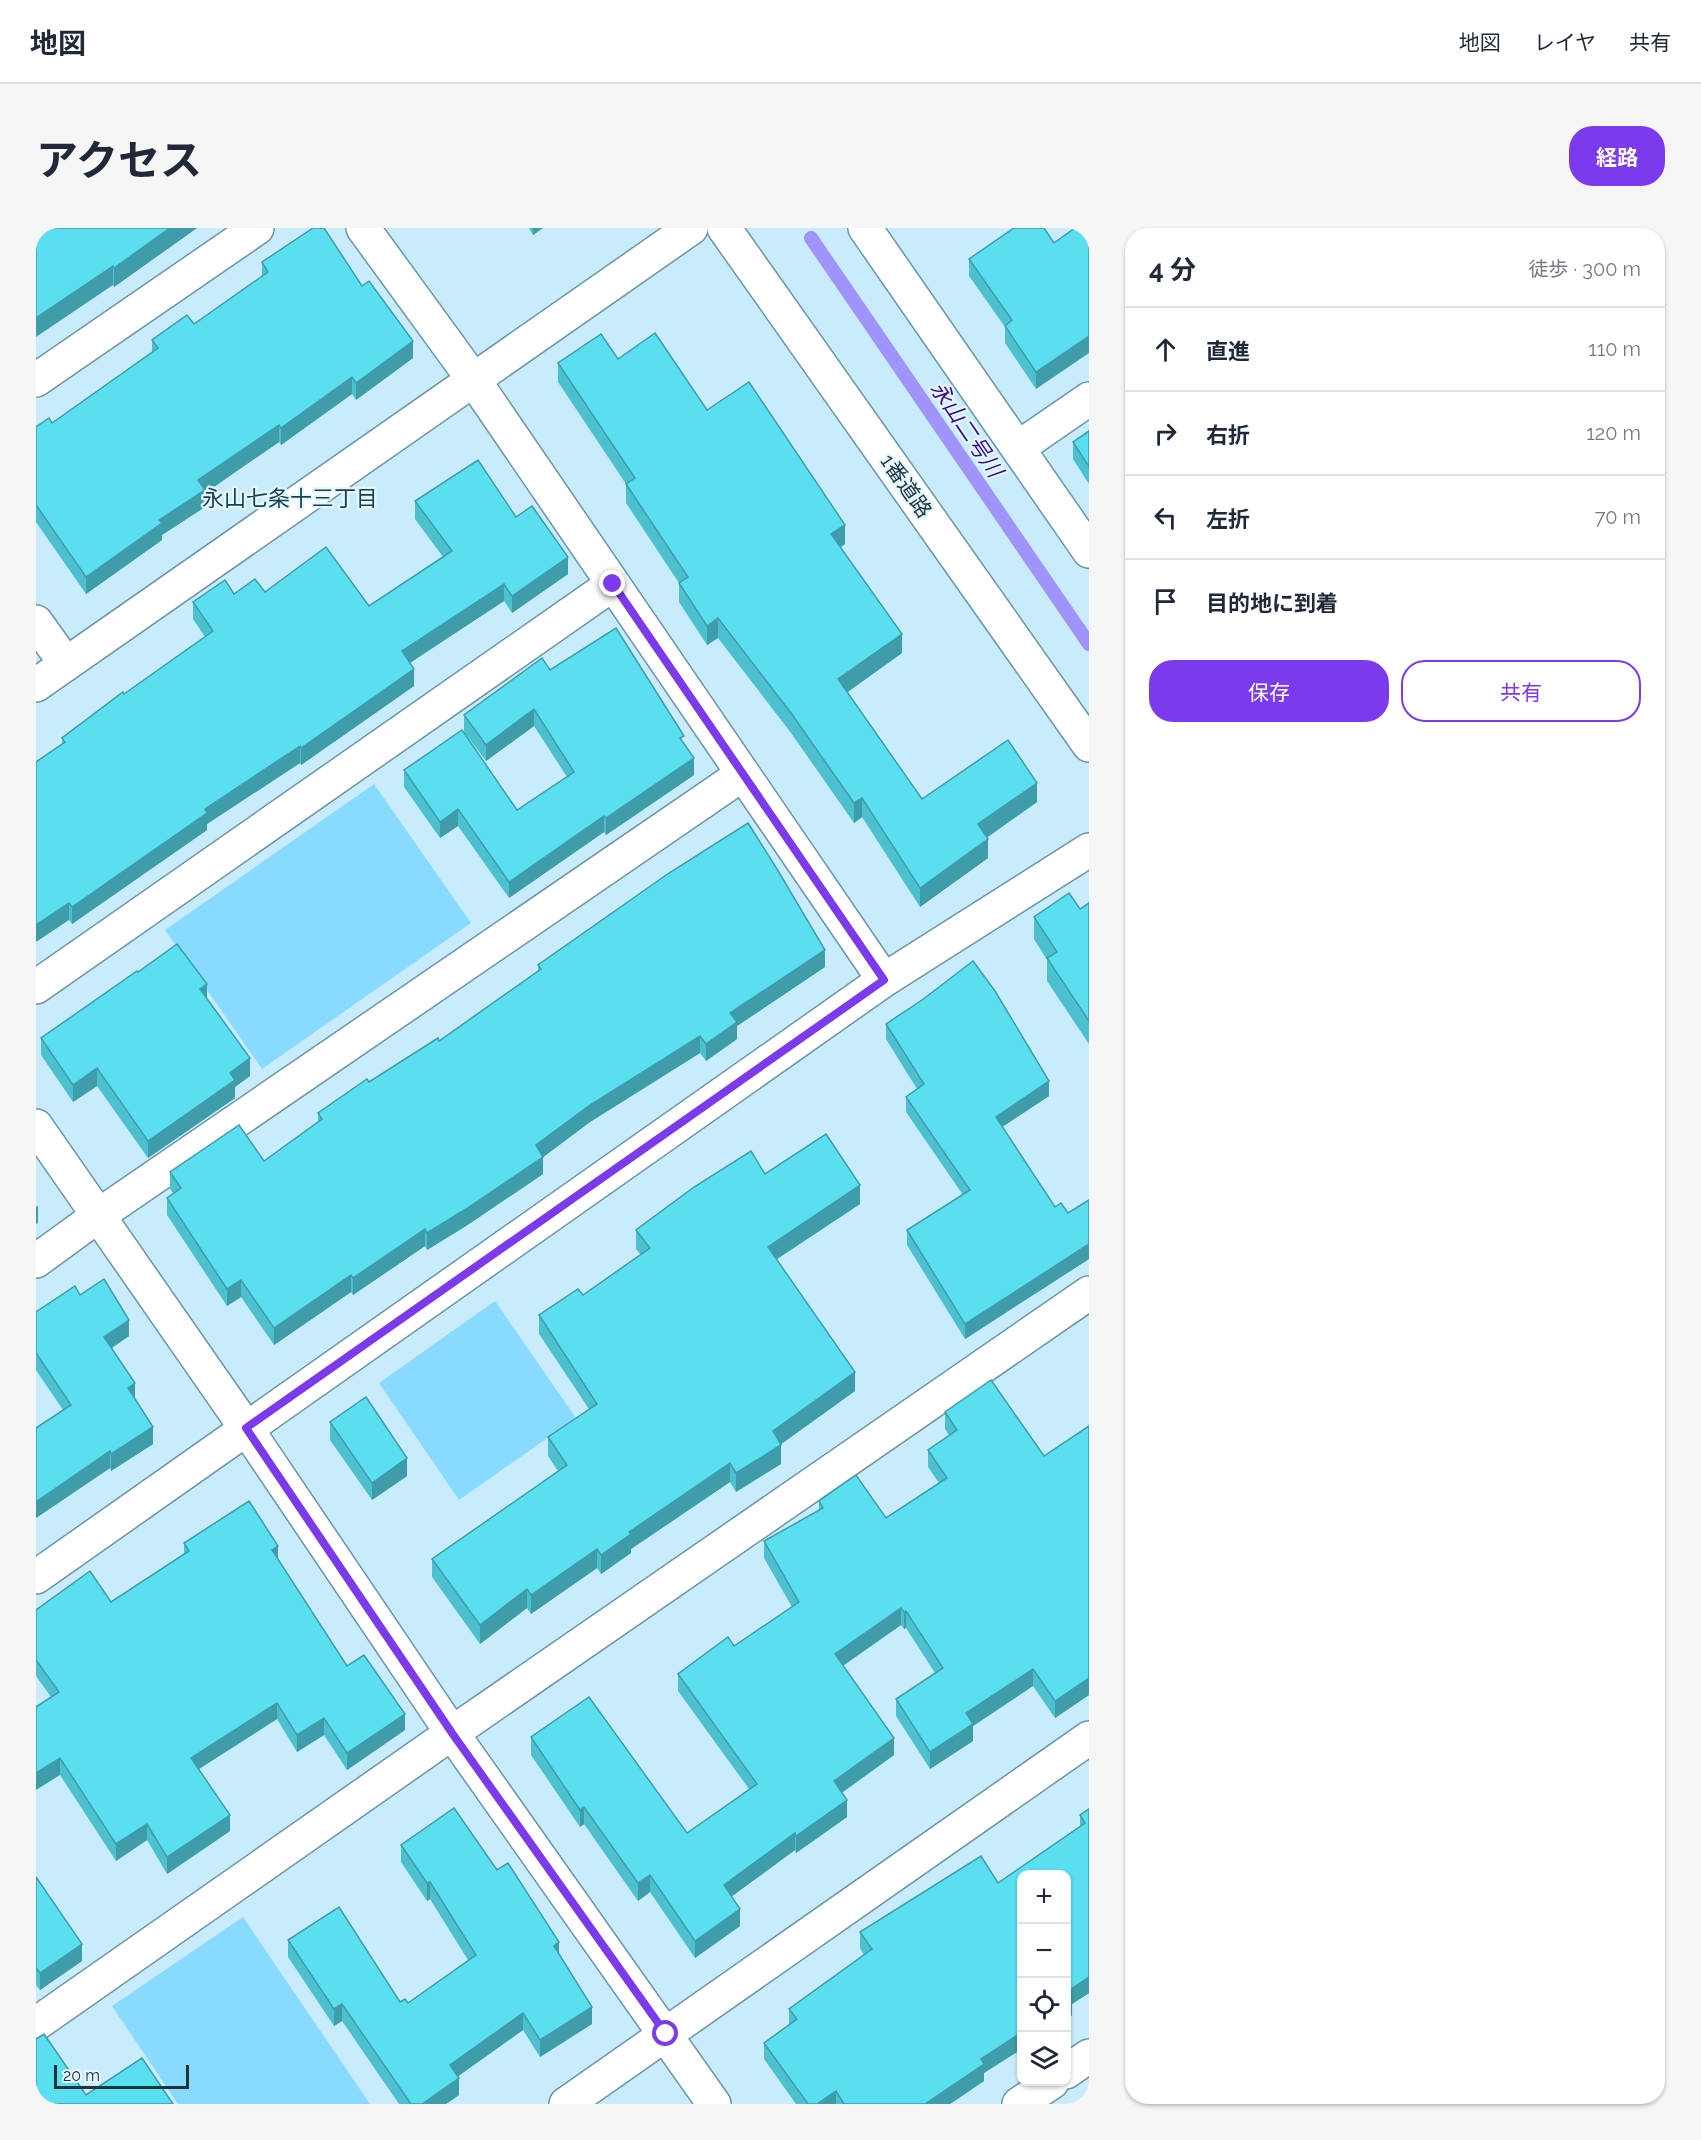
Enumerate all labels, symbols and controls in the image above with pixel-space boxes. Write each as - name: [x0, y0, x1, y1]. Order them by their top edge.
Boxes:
- text: 地図: [30, 27, 86, 60]
- text: 地図: [1459, 30, 1501, 55]
- text: レイヤ: [1534, 30, 1596, 55]
- text: 共有: [1629, 30, 1671, 55]
- button: 経路: [1569, 126, 1665, 186]
- text: アクセス: [36, 136, 202, 185]
- text: 4 分: [1149, 255, 1196, 285]
- text: 徒歩 · 300 m: [1528, 257, 1641, 281]
- icon: ahead: [1149, 333, 1182, 366]
- text: 110 m: [1588, 337, 1641, 361]
- text: 直進: [1206, 338, 1250, 364]
- water label: 永山二号川: [925, 376, 1010, 484]
- icon: right: [1149, 417, 1182, 450]
- text: 120 m: [1586, 421, 1641, 445]
- text: 右折: [1206, 422, 1250, 448]
- street label: 1番道路: [876, 449, 937, 522]
- district label: 永山七条十三丁目: [202, 485, 378, 511]
- icon: left: [1149, 501, 1182, 534]
- text: 70 m: [1595, 505, 1641, 529]
- text: 左折: [1206, 506, 1250, 532]
- route end: [599, 570, 625, 596]
- icon: arrive: [1149, 585, 1182, 618]
- text: 目的地に到着: [1206, 590, 1338, 616]
- button: 保存: [1149, 660, 1389, 722]
- button: 共有: [1401, 660, 1641, 722]
- map controls: [1017, 1870, 1071, 2086]
- button: +: [1017, 1870, 1071, 1924]
- button: −: [1017, 1924, 1071, 1978]
- button: locate: [1017, 1978, 1071, 2032]
- route start: [652, 2020, 678, 2046]
- button: layers: [1017, 2032, 1071, 2086]
- scale bar: [54, 2062, 189, 2090]
- text: 20 m: [63, 2066, 100, 2085]

